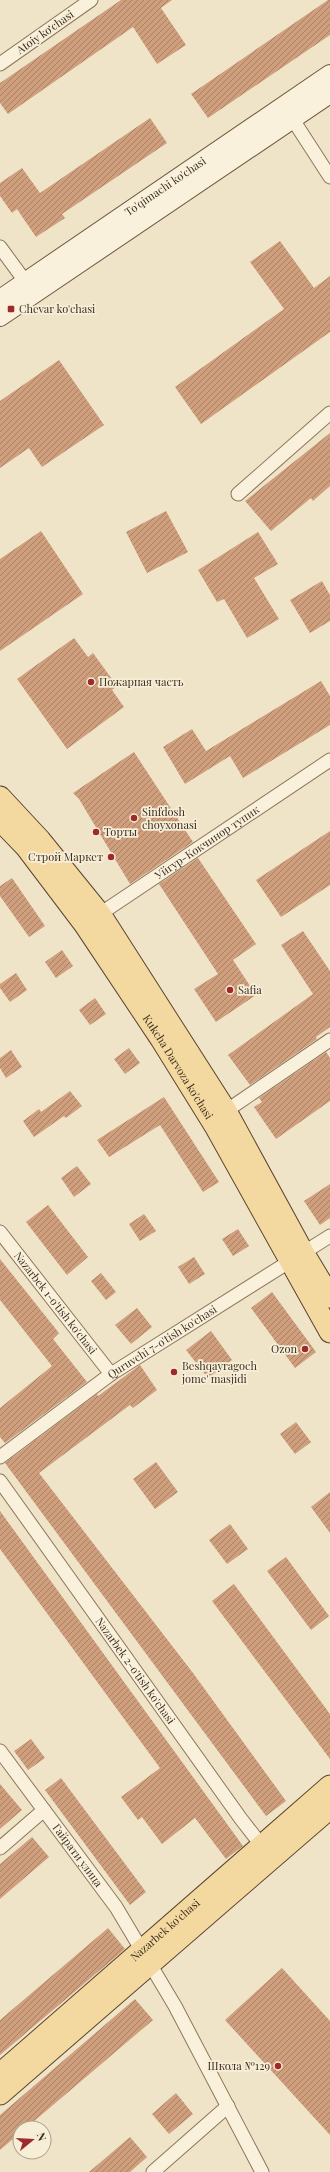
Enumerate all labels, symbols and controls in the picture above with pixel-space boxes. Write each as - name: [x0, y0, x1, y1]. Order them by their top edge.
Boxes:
- street label: Atoiy koʻchasi: [12, 6, 76, 57]
- street label: To'qimachi ko'chasi: [121, 153, 209, 219]
- place label: Chevar ko'chasi: [19, 301, 95, 316]
- marker: Chevar ko'chasi: [6, 304, 16, 314]
- place label: Пожарная часть: [99, 674, 184, 689]
- marker: Пожарная часть: [86, 677, 96, 687]
- street label: Уйгур-Кокчинор тупик: [151, 801, 262, 883]
- place label: Sinfdosh choyxonasi: [142, 804, 197, 832]
- marker: Sinfdosh choyxonasi: [129, 813, 139, 823]
- place label: Торты: [104, 824, 138, 839]
- marker: Торты: [91, 827, 101, 837]
- place label: Строй Маркет: [28, 849, 103, 864]
- marker: Строй Маркет: [106, 852, 116, 862]
- place label: Safia: [238, 982, 262, 997]
- marker: Safia: [225, 985, 235, 995]
- street label: Kukcha Darvoza ko'chasi: [140, 1011, 217, 1122]
- street label: Nazarbek 1-o'tish ko'chasi: [11, 1248, 101, 1357]
- street label: Quruvchi 7-o'tish ko'chasi: [104, 1301, 219, 1381]
- place label: Ozon: [271, 1341, 297, 1356]
- marker: Ozon: [300, 1344, 310, 1354]
- place label: Beshqayragoch jome' masjidi: [181, 1358, 257, 1386]
- marker: Beshqayragoch jome' masjidi: [169, 1367, 179, 1377]
- street label: Nazarbek 2-o'tish ko'chasi: [93, 1614, 179, 1727]
- street label: Гайрати улица: [49, 1820, 107, 1890]
- street label: Nazarbek ko'chasi: [127, 1895, 203, 1964]
- place label: Школа №129: [208, 2058, 270, 2073]
- marker: Школа №129: [273, 2061, 283, 2071]
- north arrow: [12, 2120, 52, 2160]
- text: N: [34, 2131, 50, 2143]

